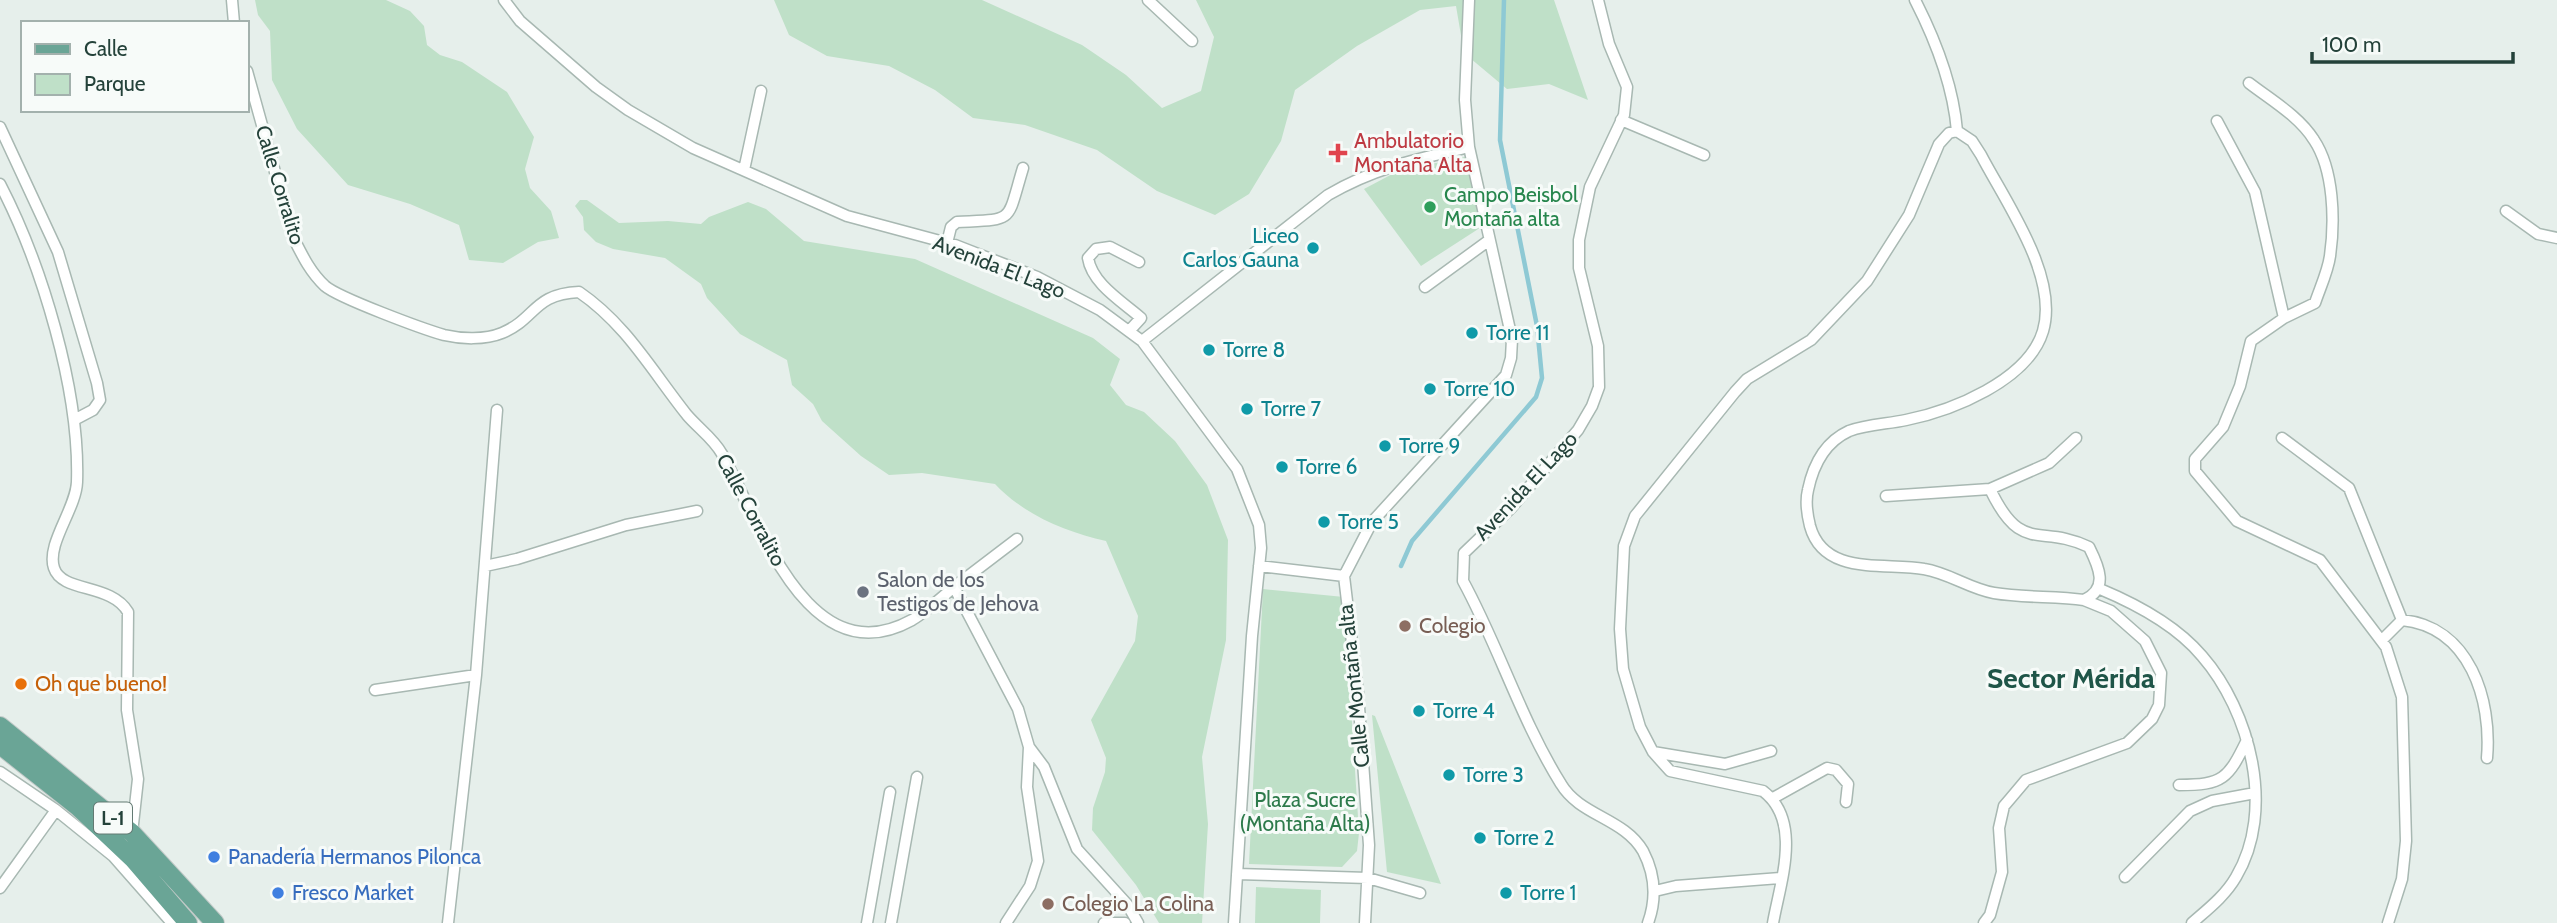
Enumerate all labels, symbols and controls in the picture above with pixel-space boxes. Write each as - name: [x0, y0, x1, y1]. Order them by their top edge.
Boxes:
- legend: [21, 21, 248, 112]
- scale bar: [2312, 21, 2513, 65]
- text: 100 m: [2322, 32, 2381, 57]
- text: Calle: [84, 36, 128, 61]
- text: Parque: [84, 71, 146, 96]
- street label: Calle Corralito: [250, 122, 311, 248]
- place label: Ambulatorio Montaña Alta: [1354, 128, 1472, 177]
- marker: Ambulatorio Montaña Alta: [1328, 143, 1348, 163]
- place label: Campo Beisbol Montaña alta: [1444, 182, 1578, 231]
- marker: Campo Beisbol Montaña alta: [1422, 199, 1438, 215]
- place label: Liceo Carlos Gauna: [1183, 223, 1299, 272]
- street label: Avenida El Lago: [930, 230, 1069, 303]
- marker: Liceo Carlos Gauna: [1305, 240, 1321, 256]
- place label: Torre 11: [1486, 320, 1549, 345]
- marker: Torre 11: [1464, 325, 1480, 341]
- place label: Torre 8: [1223, 337, 1285, 362]
- marker: Torre 8: [1201, 342, 1217, 358]
- place label: Torre 10: [1444, 376, 1515, 401]
- marker: Torre 10: [1422, 381, 1438, 397]
- place label: Torre 7: [1261, 396, 1322, 421]
- marker: Torre 7: [1239, 401, 1255, 417]
- street label: Avenida El Lago: [1469, 426, 1582, 545]
- place label: Torre 9: [1399, 433, 1461, 458]
- marker: Torre 9: [1377, 438, 1393, 454]
- street label: Calle Corralito: [711, 449, 792, 570]
- place label: Torre 6: [1296, 454, 1358, 479]
- marker: Torre 6: [1274, 459, 1290, 475]
- place label: Torre 5: [1338, 509, 1399, 534]
- marker: Torre 5: [1316, 514, 1332, 530]
- place label: Salon de los Testigos de Jehova: [877, 567, 1039, 616]
- marker: Salon de los Testigos de Jehova: [855, 584, 871, 600]
- street label: Calle Montaña alta: [1332, 603, 1375, 769]
- place label: Colegio: [1419, 613, 1486, 638]
- marker: Colegio: [1397, 618, 1413, 634]
- district label: Sector Mérida: [1987, 661, 2155, 695]
- place label: Oh que bueno!: [35, 671, 167, 696]
- marker: Oh que bueno!: [13, 676, 29, 692]
- place label: Torre 4: [1433, 698, 1495, 723]
- marker: Torre 4: [1411, 703, 1427, 719]
- place label: Torre 3: [1463, 762, 1524, 787]
- marker: Torre 3: [1441, 767, 1457, 783]
- park label: Plaza Sucre (Montaña Alta): [1240, 787, 1371, 836]
- road number: L-1: [94, 803, 132, 834]
- place label: Torre 2: [1494, 825, 1555, 850]
- marker: Torre 2: [1472, 830, 1488, 846]
- place label: Panadería Hermanos Pilonca: [228, 844, 481, 869]
- marker: Panadería Hermanos Pilonca: [206, 849, 222, 865]
- place label: Fresco Market: [292, 880, 414, 905]
- place label: Torre 1: [1520, 880, 1576, 905]
- marker: Fresco Market: [270, 885, 286, 901]
- marker: Torre 1: [1498, 885, 1514, 901]
- place label: Colegio La Colina: [1062, 891, 1214, 916]
- marker: Colegio La Colina: [1040, 896, 1056, 912]

